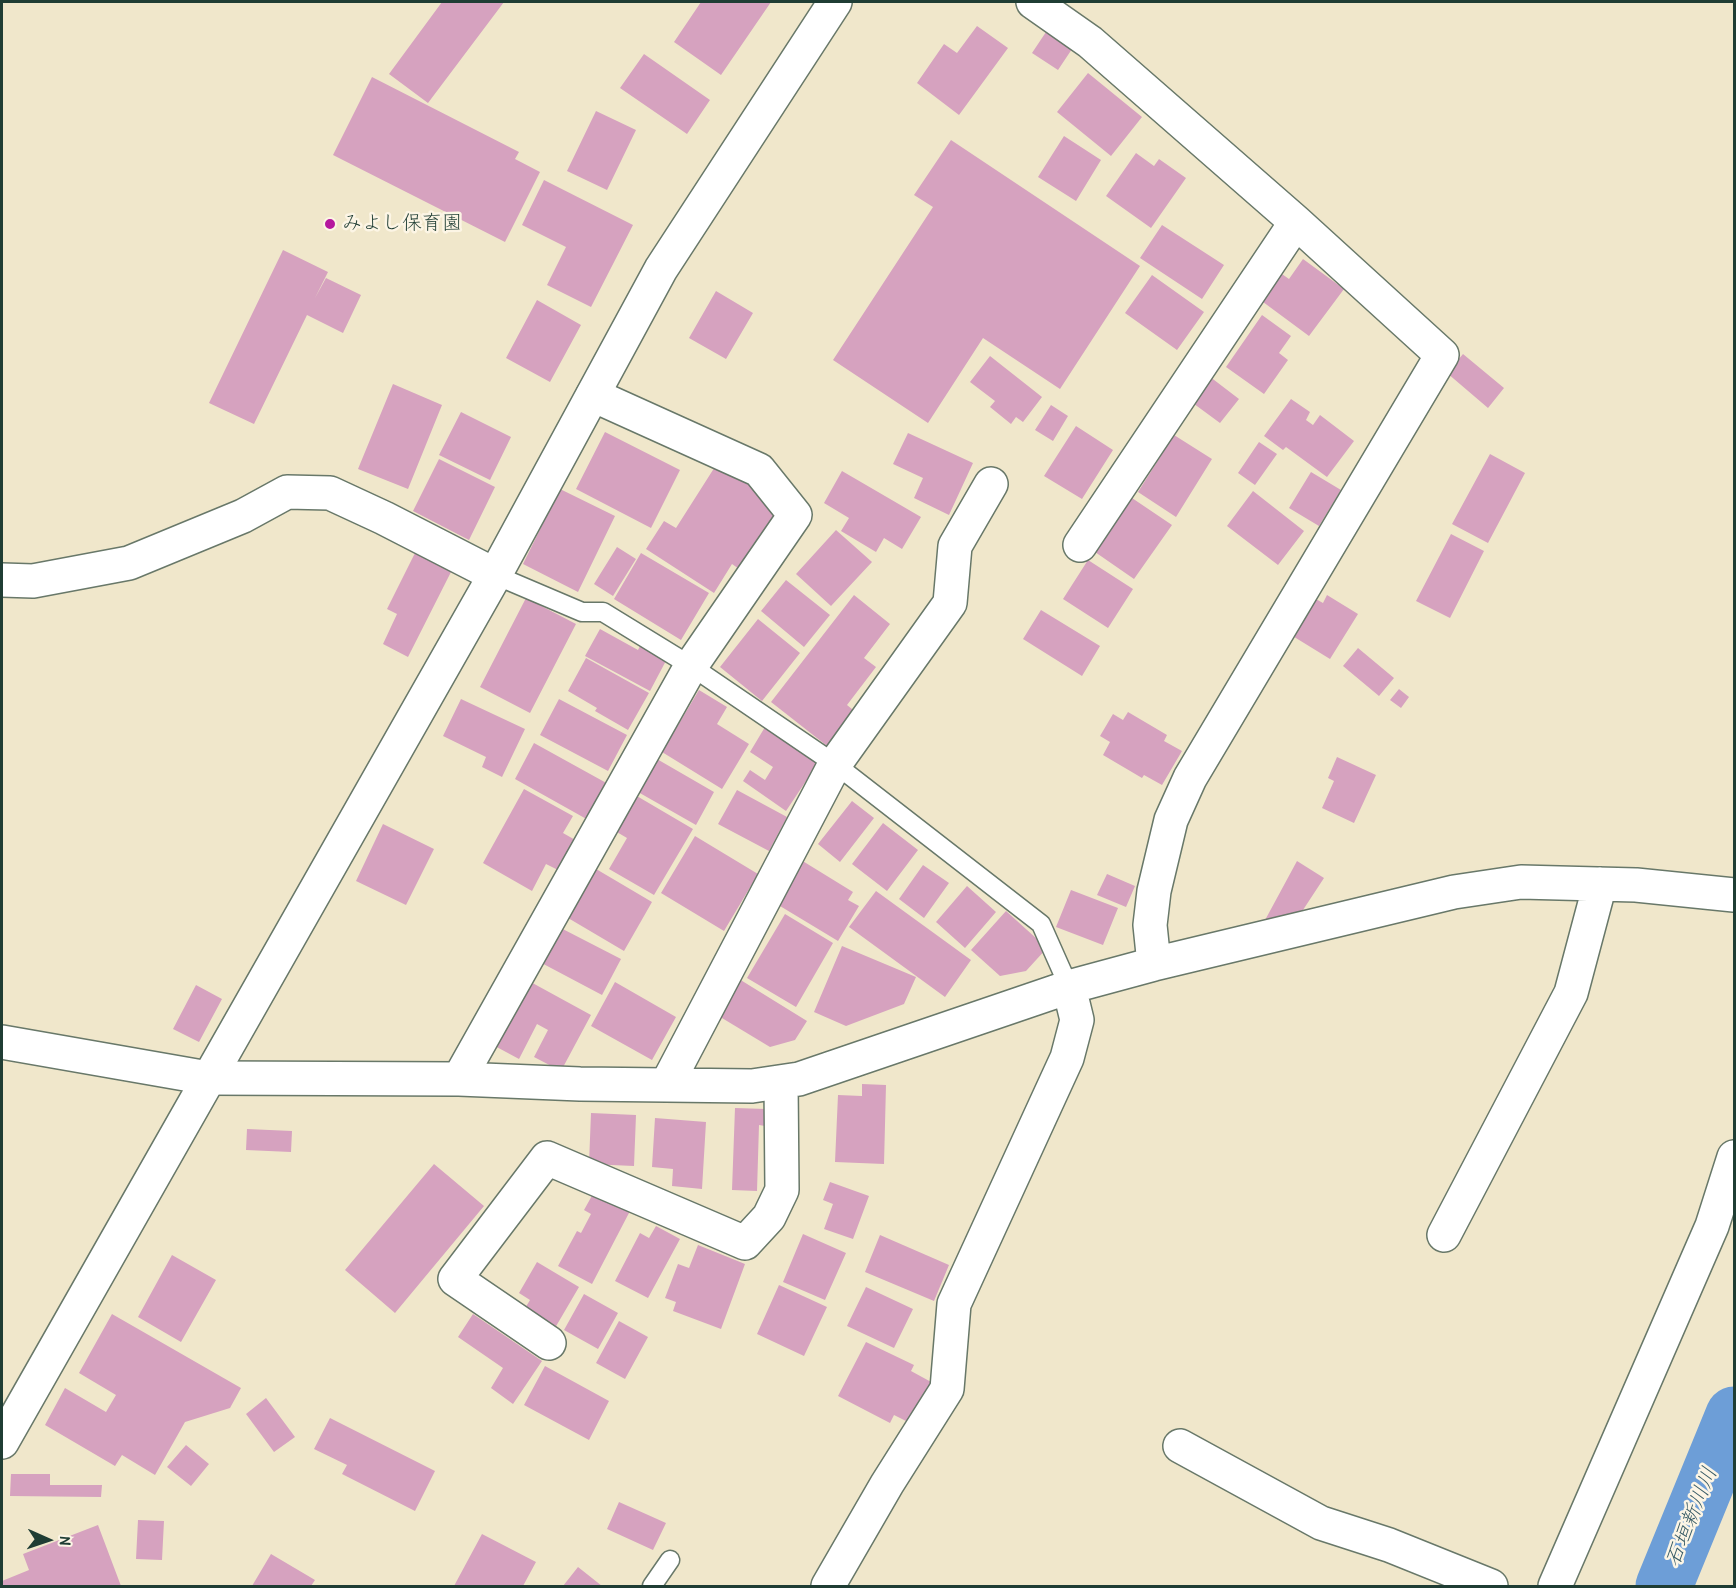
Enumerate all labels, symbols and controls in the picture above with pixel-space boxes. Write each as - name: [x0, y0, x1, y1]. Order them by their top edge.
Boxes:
- place label: みよし保育園: [342, 212, 462, 236]
- marker: みよし保育園: [323, 217, 337, 231]
- water label: 石垣新川川: [1661, 1464, 1723, 1570]
- north arrow: [18, 1510, 78, 1570]
- text: N: [55, 1536, 77, 1546]

